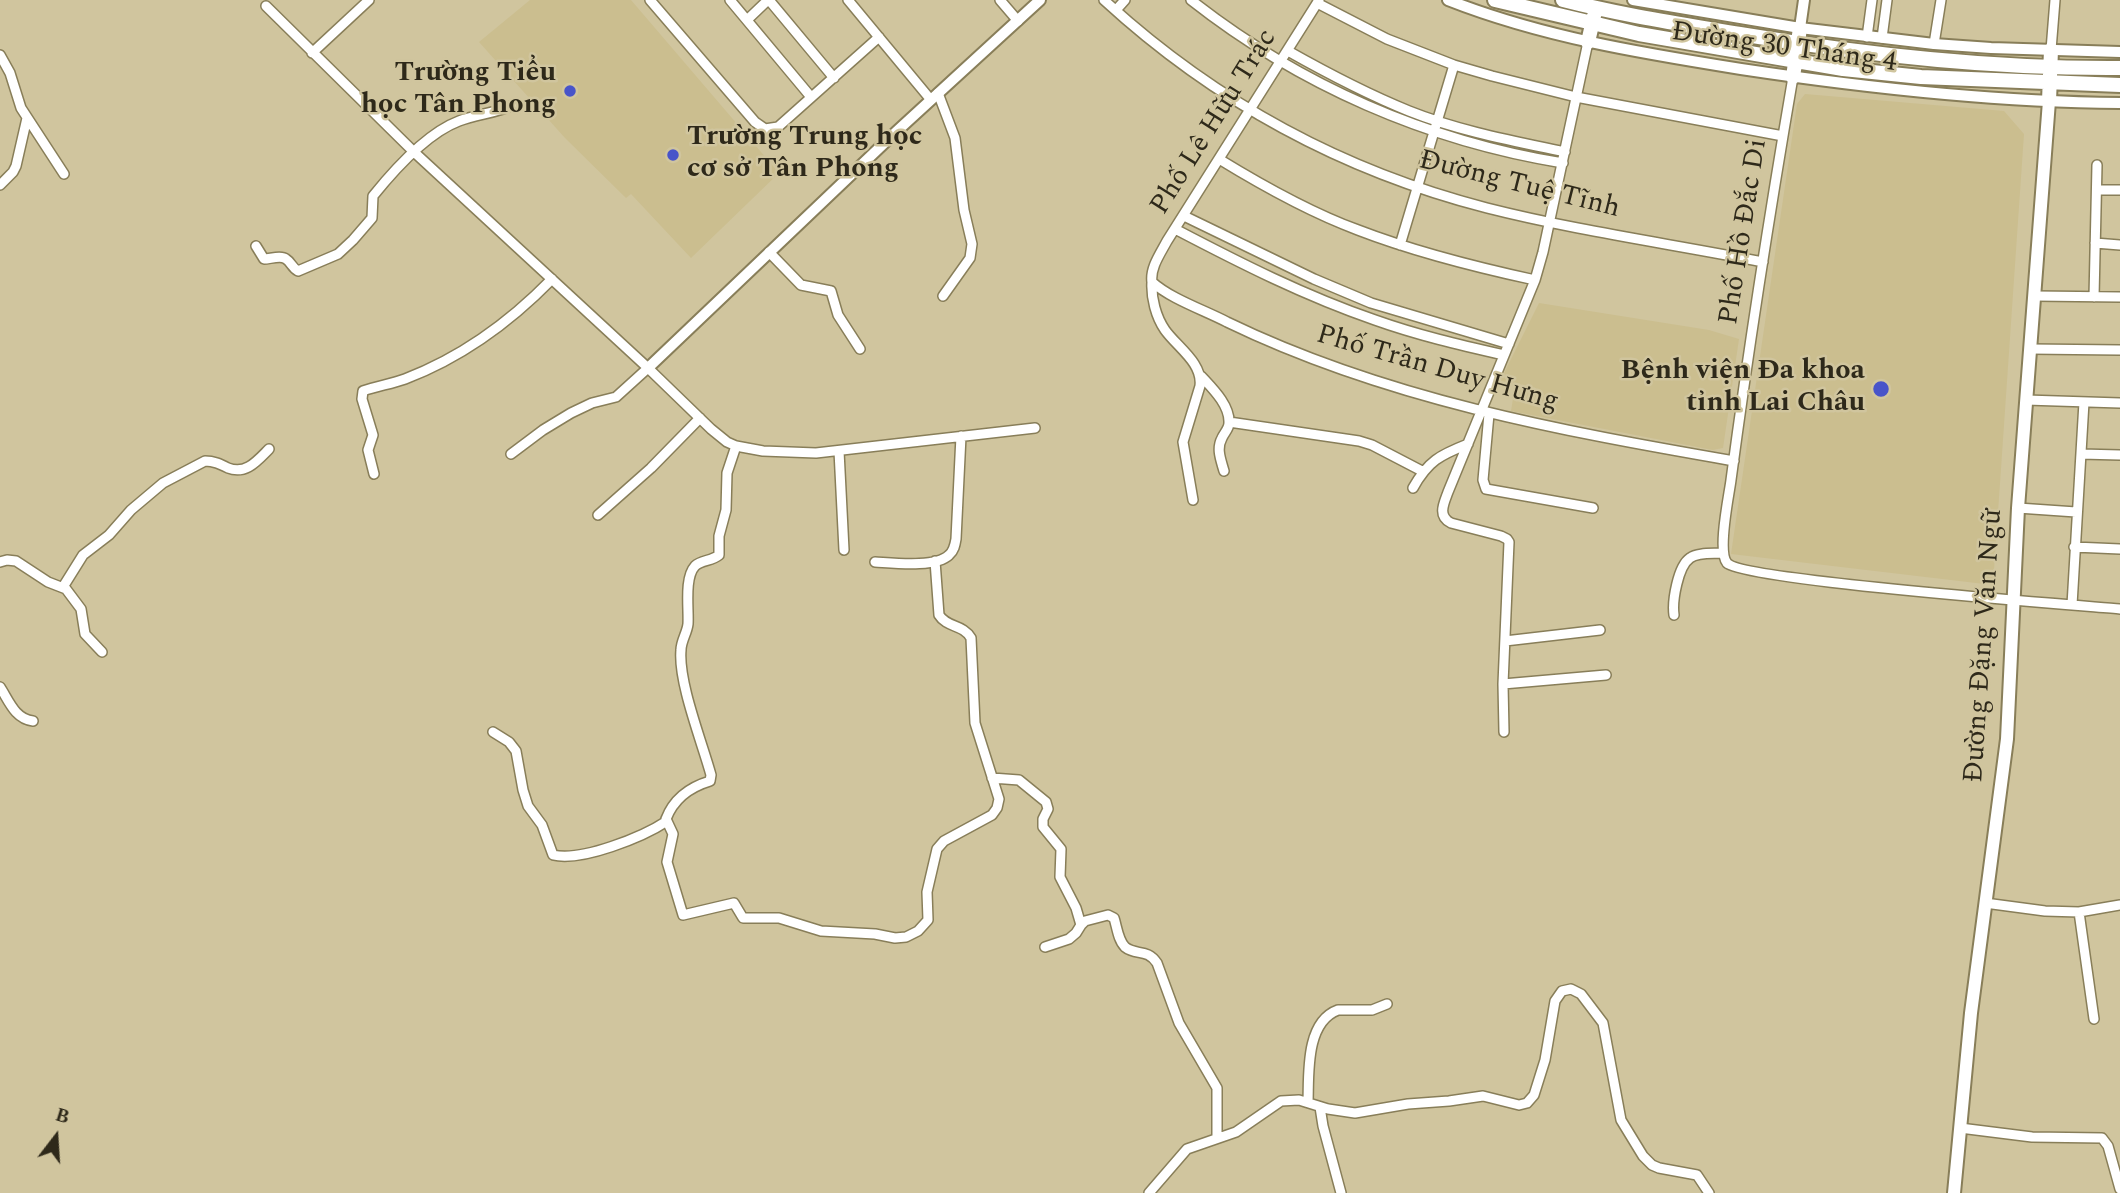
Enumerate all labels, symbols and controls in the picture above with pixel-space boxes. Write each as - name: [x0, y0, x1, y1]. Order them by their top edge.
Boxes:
- street label: Đường 30 Tháng 4: [1669, 17, 1899, 81]
- street label: Phố Lê Hữu Trác: [1145, 24, 1285, 222]
- place label: Trường Tiểu học Tân Phong: [361, 58, 556, 124]
- marker: Trường Tiểu học Tân Phong: [562, 83, 578, 99]
- place label: Trường Trung học cơ sở Tân Phong: [687, 122, 922, 188]
- street label: Phố Hồ Đắc Di: [1714, 137, 1776, 327]
- street label: Đường Tuệ Tĩnh: [1415, 145, 1623, 227]
- marker: Trường Trung học cơ sở Tân Phong: [665, 147, 681, 163]
- street label: Phố Trần Duy Hưng: [1312, 319, 1562, 421]
- place label: Bệnh viện Đa khoa tỉnh Lai Châu: [1621, 356, 1865, 422]
- marker: Bệnh viện Đa khoa tỉnh Lai Châu: [1871, 379, 1891, 399]
- street label: Đường Đặng Văn Ngữ: [1959, 508, 2011, 784]
- text: B: [52, 1101, 73, 1132]
- north arrow: [21, 1102, 91, 1172]

